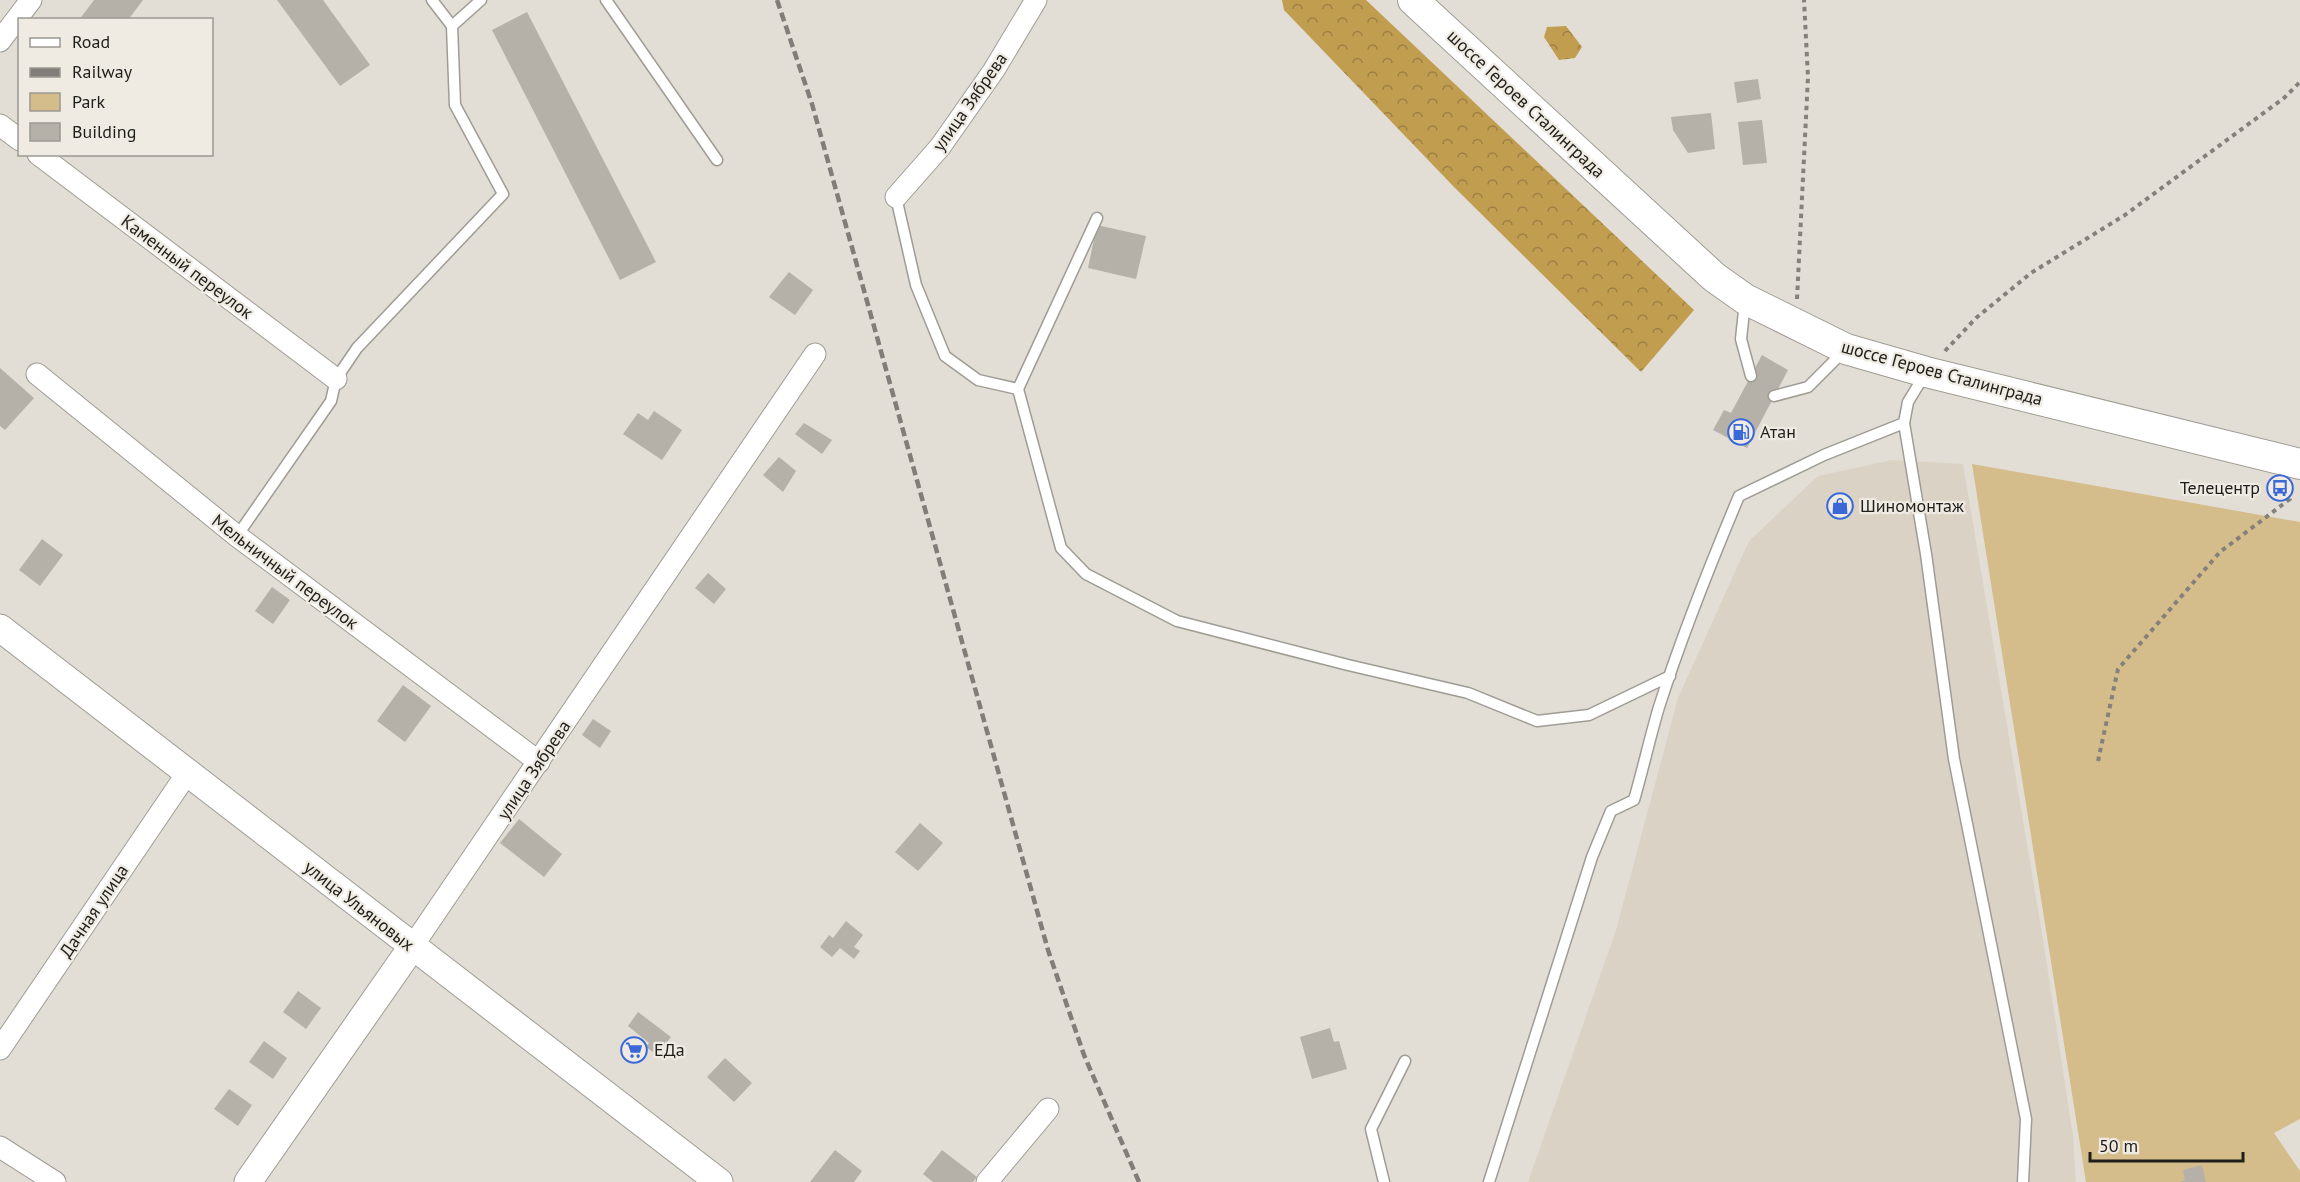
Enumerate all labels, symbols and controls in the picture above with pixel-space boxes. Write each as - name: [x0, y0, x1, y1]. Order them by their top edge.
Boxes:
- legend: [18, 18, 213, 156]
- street label: шоссе Героев Сталинграда: [1443, 24, 1610, 183]
- text: Road: [72, 30, 110, 53]
- street label: улица Зябрева: [927, 48, 1012, 156]
- text: Railway: [72, 60, 133, 83]
- text: Park: [72, 90, 105, 113]
- text: Building: [72, 120, 136, 143]
- street label: Каменный переулок: [117, 209, 258, 324]
- street label: шоссе Героев Сталинграда: [1839, 335, 2045, 410]
- fuel station icon: Атан: [1726, 417, 1756, 447]
- place label: Атан: [1760, 420, 1796, 443]
- bus stop icon: Телецентр: [2265, 473, 2295, 503]
- place label: Телецентр: [2180, 476, 2260, 499]
- shop icon: Шиномонтаж: [1825, 491, 1855, 521]
- place label: Шиномонтаж: [1860, 494, 1964, 517]
- street label: Мельничный переулок: [207, 509, 364, 635]
- street label: улица Зябрева: [492, 715, 575, 824]
- street label: улица Ульяновых: [299, 855, 419, 956]
- street label: Дачная улица: [54, 860, 133, 962]
- supermarket icon: ЕДа: [619, 1035, 649, 1065]
- place label: ЕДа: [654, 1038, 685, 1061]
- scale bar: [2090, 1125, 2243, 1163]
- text: 50 m: [2099, 1134, 2138, 1157]

